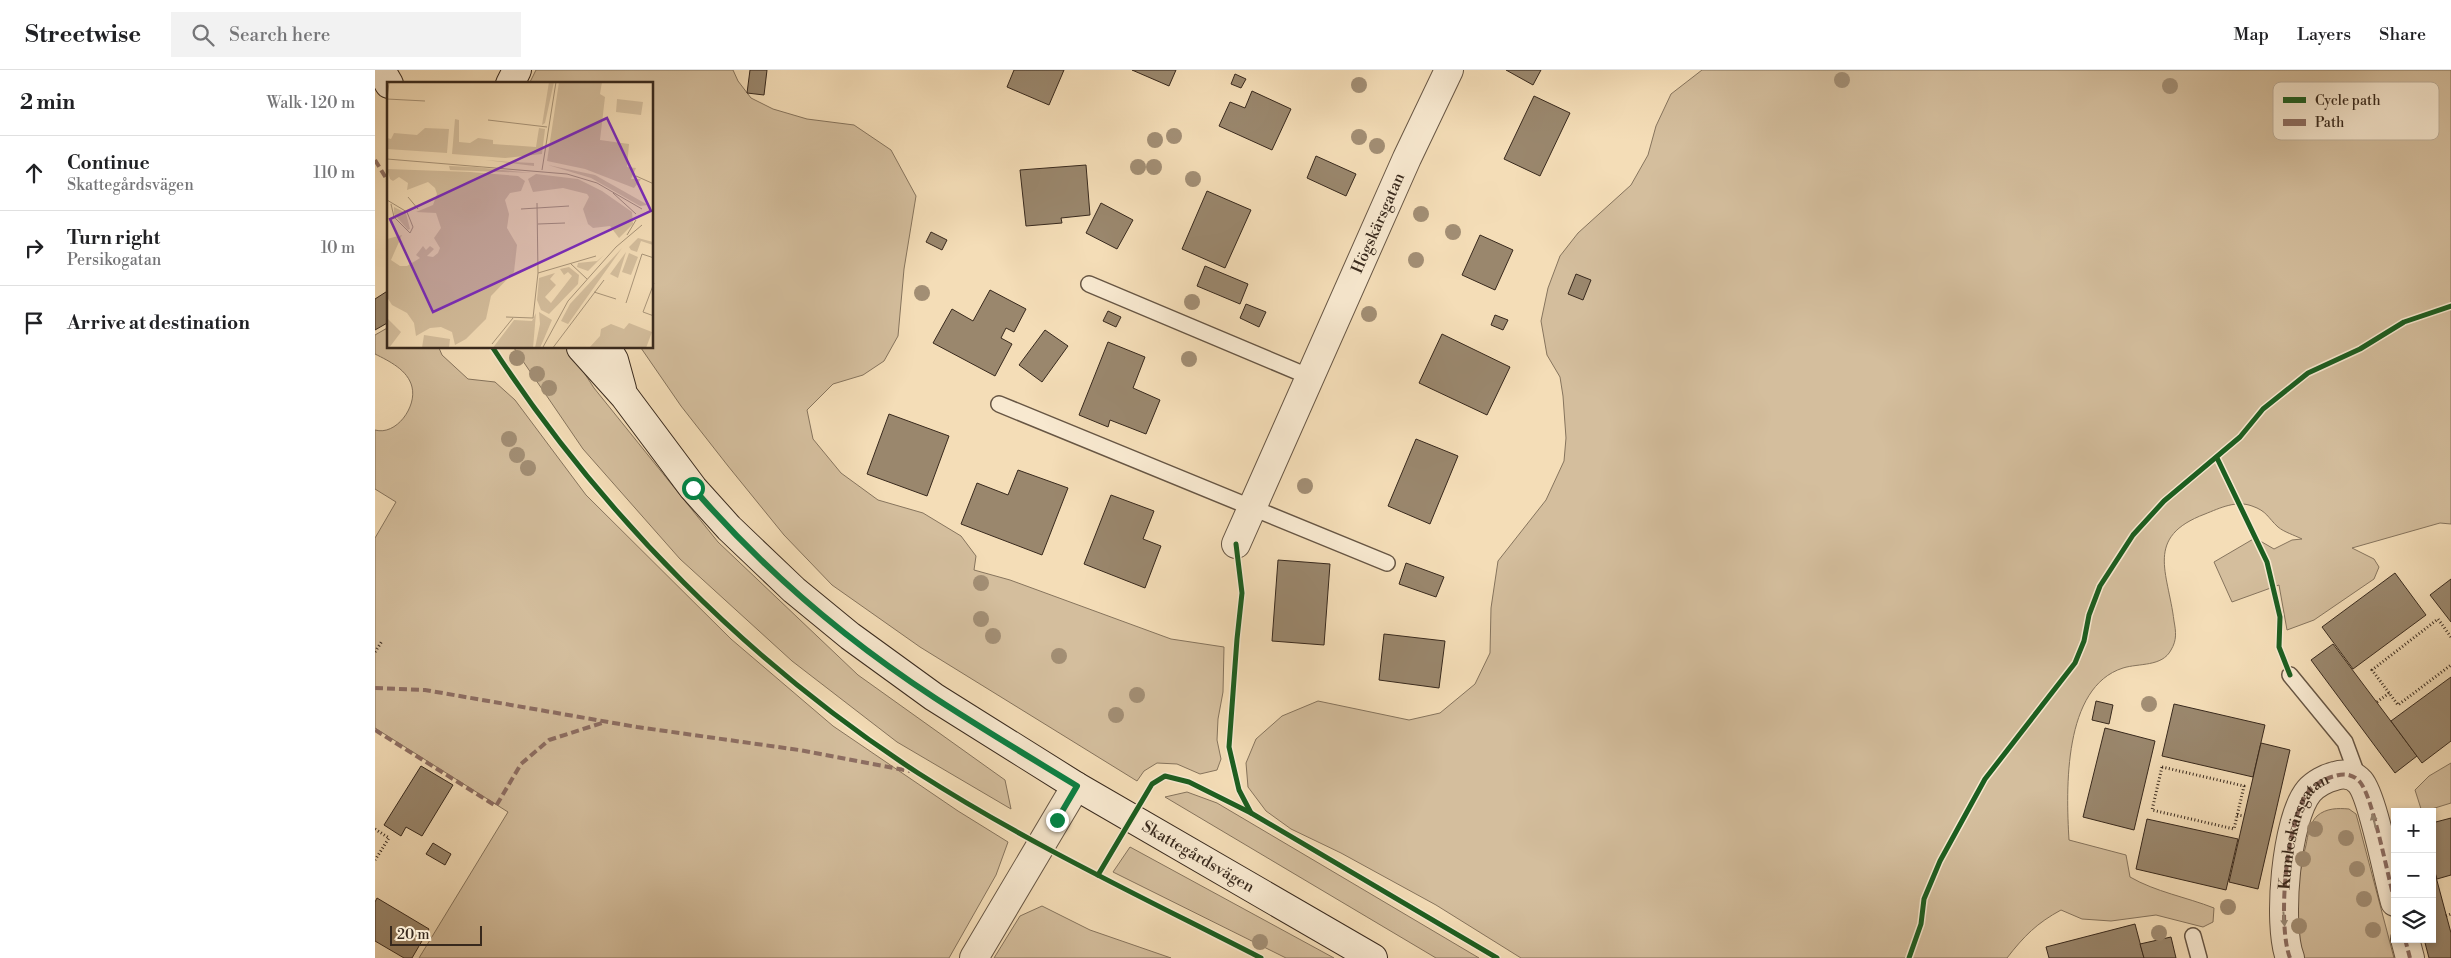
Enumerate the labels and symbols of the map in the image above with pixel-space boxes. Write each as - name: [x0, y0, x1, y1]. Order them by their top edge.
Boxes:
- inset map: [387, 82, 654, 349]
- legend: [2273, 82, 2439, 140]
- text: Cycle path: [2315, 92, 2381, 110]
- text: Path: [2315, 114, 2345, 132]
- street label: Högskärsgatan: [1347, 169, 1409, 277]
- route start: [682, 477, 705, 500]
- street label: Kumleskärsgatan: [2275, 769, 2333, 890]
- route end: [1046, 809, 1069, 832]
- one-way arrow: [2370, 814, 2378, 829]
- street label: Skattegårdsvägen: [1138, 816, 1258, 897]
- one-way arrow: [2280, 912, 2288, 928]
- scale bar: [390, 923, 483, 946]

